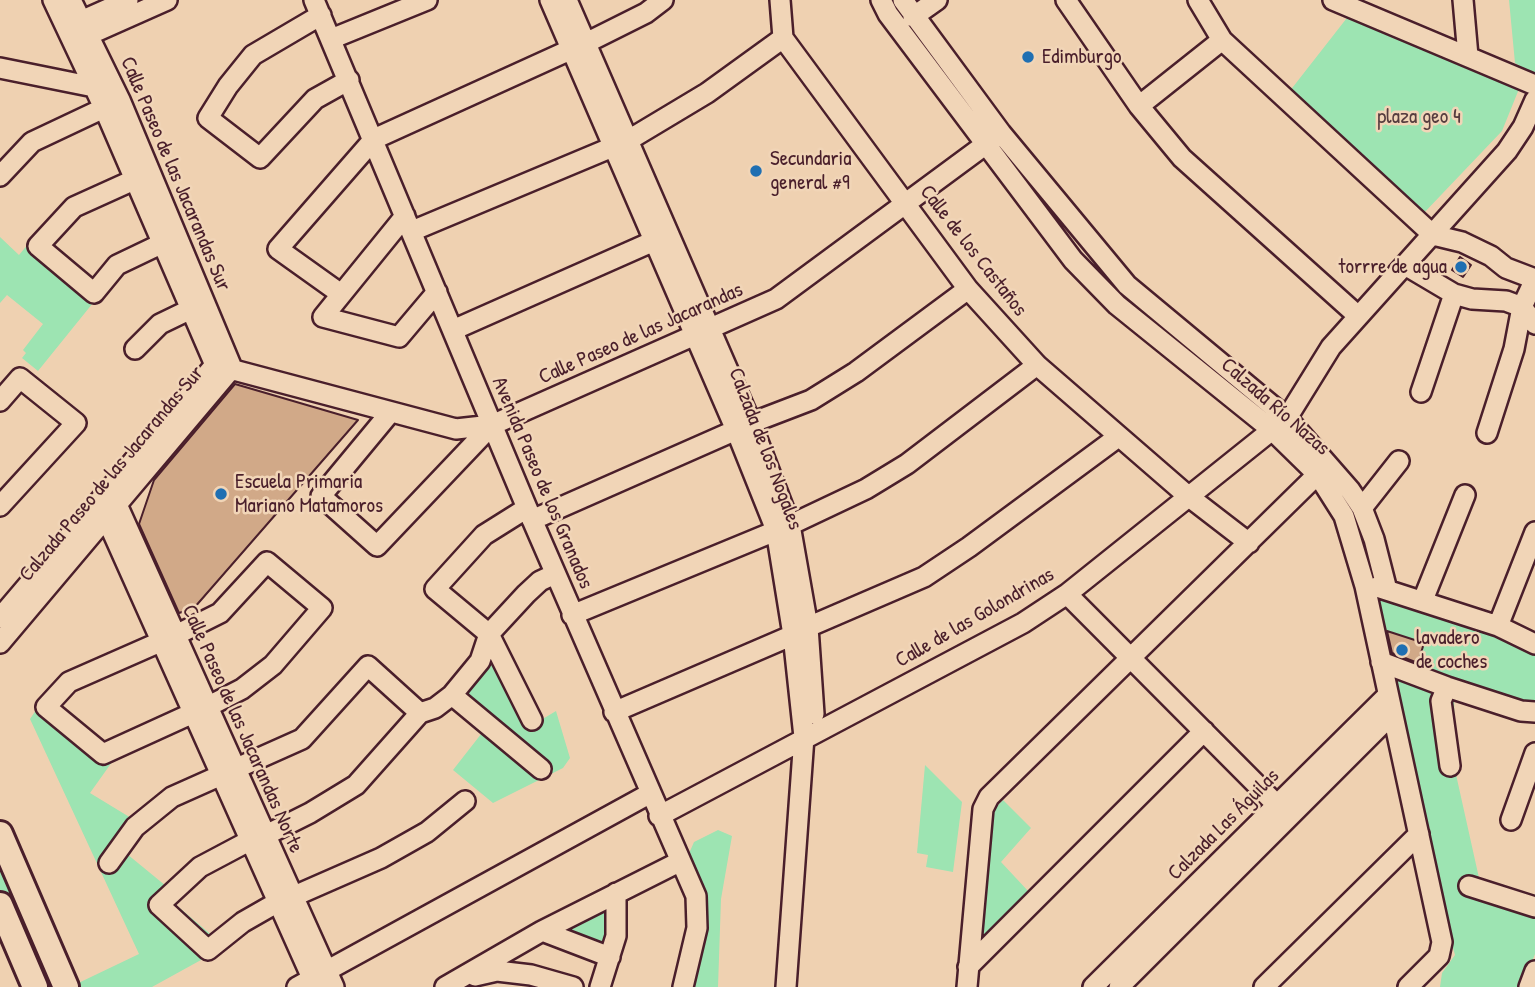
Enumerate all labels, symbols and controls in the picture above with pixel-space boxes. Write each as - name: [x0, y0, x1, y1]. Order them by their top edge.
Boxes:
- place label: Edimburgo: [1042, 44, 1121, 70]
- marker: Edimburgo: [1020, 49, 1036, 65]
- street label: Calle Paseo de las Jacarandas Sur: [114, 53, 236, 295]
- park label: plaza geo 4: [1377, 104, 1461, 130]
- place label: Secundaria general #9: [770, 146, 851, 196]
- marker: Secundaria general #9: [748, 163, 764, 179]
- street label: Calle de los Castaños: [914, 180, 1032, 322]
- place label: torrre de agua: [1338, 254, 1447, 280]
- marker: torrre de agua: [1453, 259, 1469, 275]
- street label: Calle Paseo de las Jacarandas: [535, 278, 747, 390]
- street label: Calzada Río Nazas: [1215, 353, 1335, 461]
- street label: Calzada Paseo de las Jacarandas Sur: [14, 361, 210, 587]
- street label: Calzada de los Nogales: [723, 364, 807, 534]
- street label: Avenida Paseo de los Granados: [486, 373, 598, 593]
- place label: Escuela Primaria Mariano Matamoros: [235, 469, 383, 519]
- marker: Escuela Primaria Mariano Matamoros: [213, 486, 229, 502]
- street label: Calle de las Golondrinas: [891, 562, 1059, 674]
- street label: Calle Paseo de las Jacarandas Norte: [176, 601, 308, 857]
- place label: lavadero de coches: [1416, 625, 1487, 675]
- marker: lavadero de coches: [1394, 642, 1410, 658]
- street label: Calzada Las Águilas: [1163, 764, 1285, 886]

